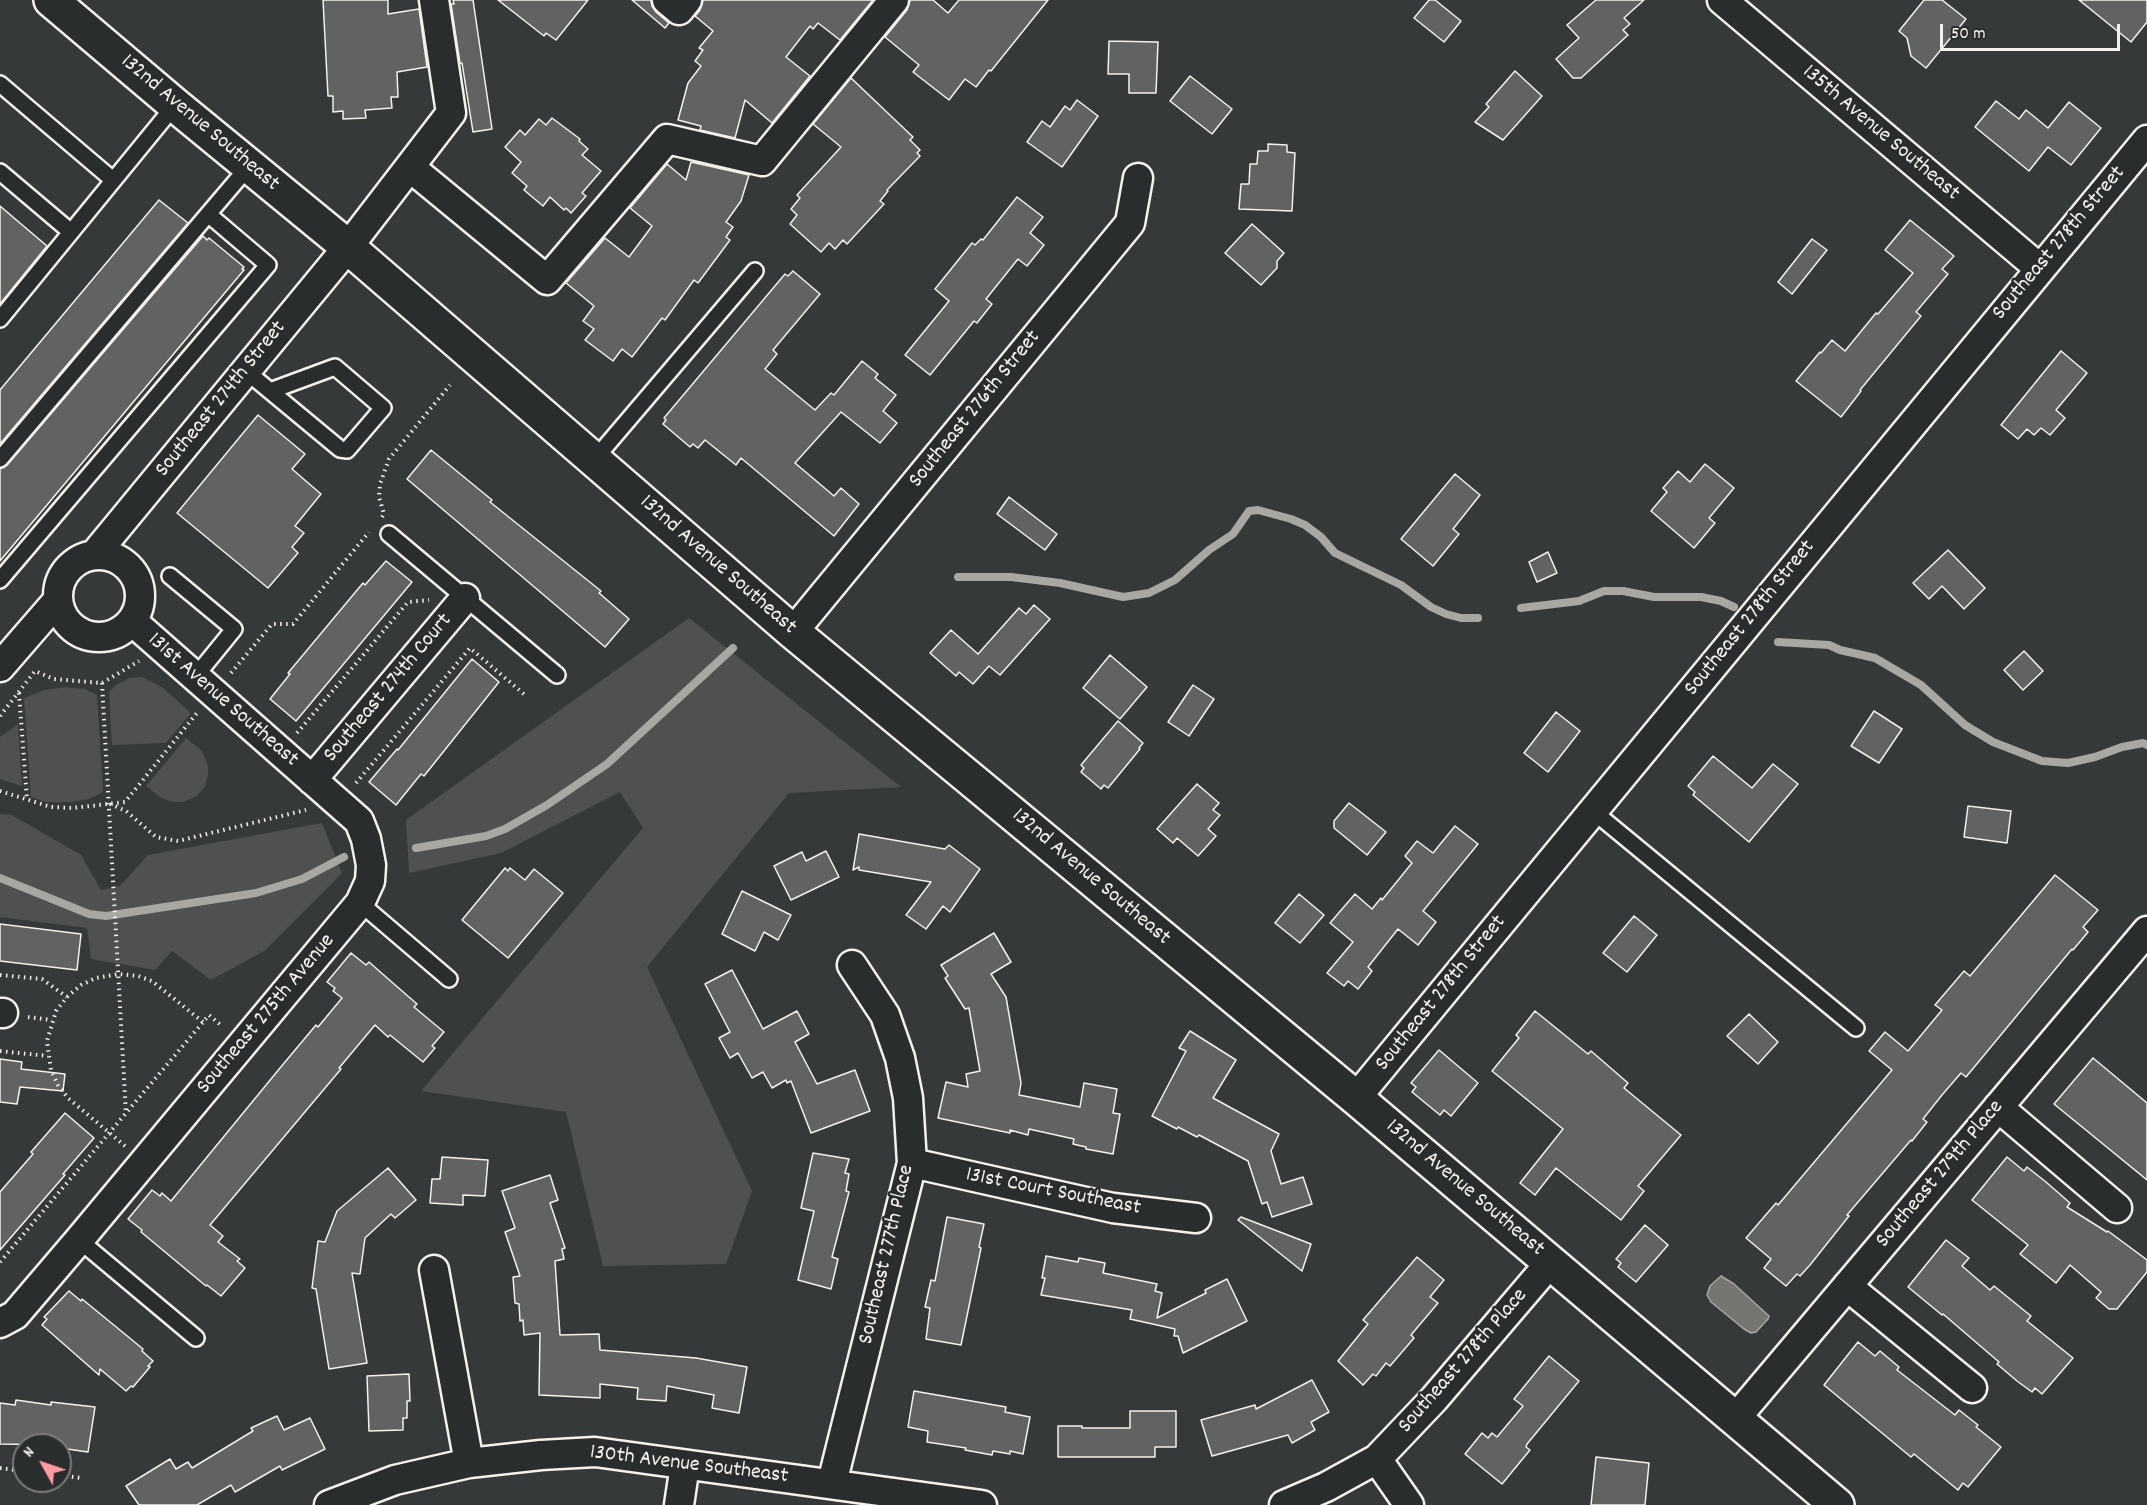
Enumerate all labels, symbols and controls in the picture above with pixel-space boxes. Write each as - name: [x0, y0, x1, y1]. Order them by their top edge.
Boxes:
- scale bar: [1943, 12, 2123, 50]
- text: 50 m: [1951, 22, 1986, 47]
- street label: 132nd Avenue Southeast: [114, 50, 284, 198]
- street label: 135th Avenue Southeast: [1796, 60, 1964, 208]
- street label: Southeast 278th Street: [1988, 162, 2132, 326]
- street label: Southeast 274th Street: [151, 317, 293, 483]
- street label: Southeast 276th Street: [904, 326, 1048, 494]
- street label: 132nd Avenue Southeast: [633, 491, 801, 641]
- street label: Southeast 278th Street: [1680, 536, 1822, 702]
- street label: Southeast 274th Court: [319, 609, 459, 769]
- street label: 131st Avenue Southeast: [141, 628, 303, 774]
- street label: 132nd Avenue Southeast: [1005, 804, 1175, 952]
- street label: Southeast 278th Street: [1371, 911, 1513, 1077]
- street label: Southeast 275th Avenue: [192, 929, 342, 1101]
- street label: Southeast 279th Place: [1871, 1096, 2011, 1254]
- street label: 132nd Avenue Southeast: [1379, 1115, 1549, 1263]
- street label: Southeast 277th Place: [855, 1163, 921, 1347]
- street label: 131st Court Southeast: [963, 1163, 1143, 1223]
- street label: Southeast 278th Place: [1394, 1284, 1534, 1440]
- north arrow: [12, 1433, 72, 1493]
- street label: 130th Avenue Southeast: [588, 1441, 790, 1491]
- text: N: [18, 1442, 41, 1463]

